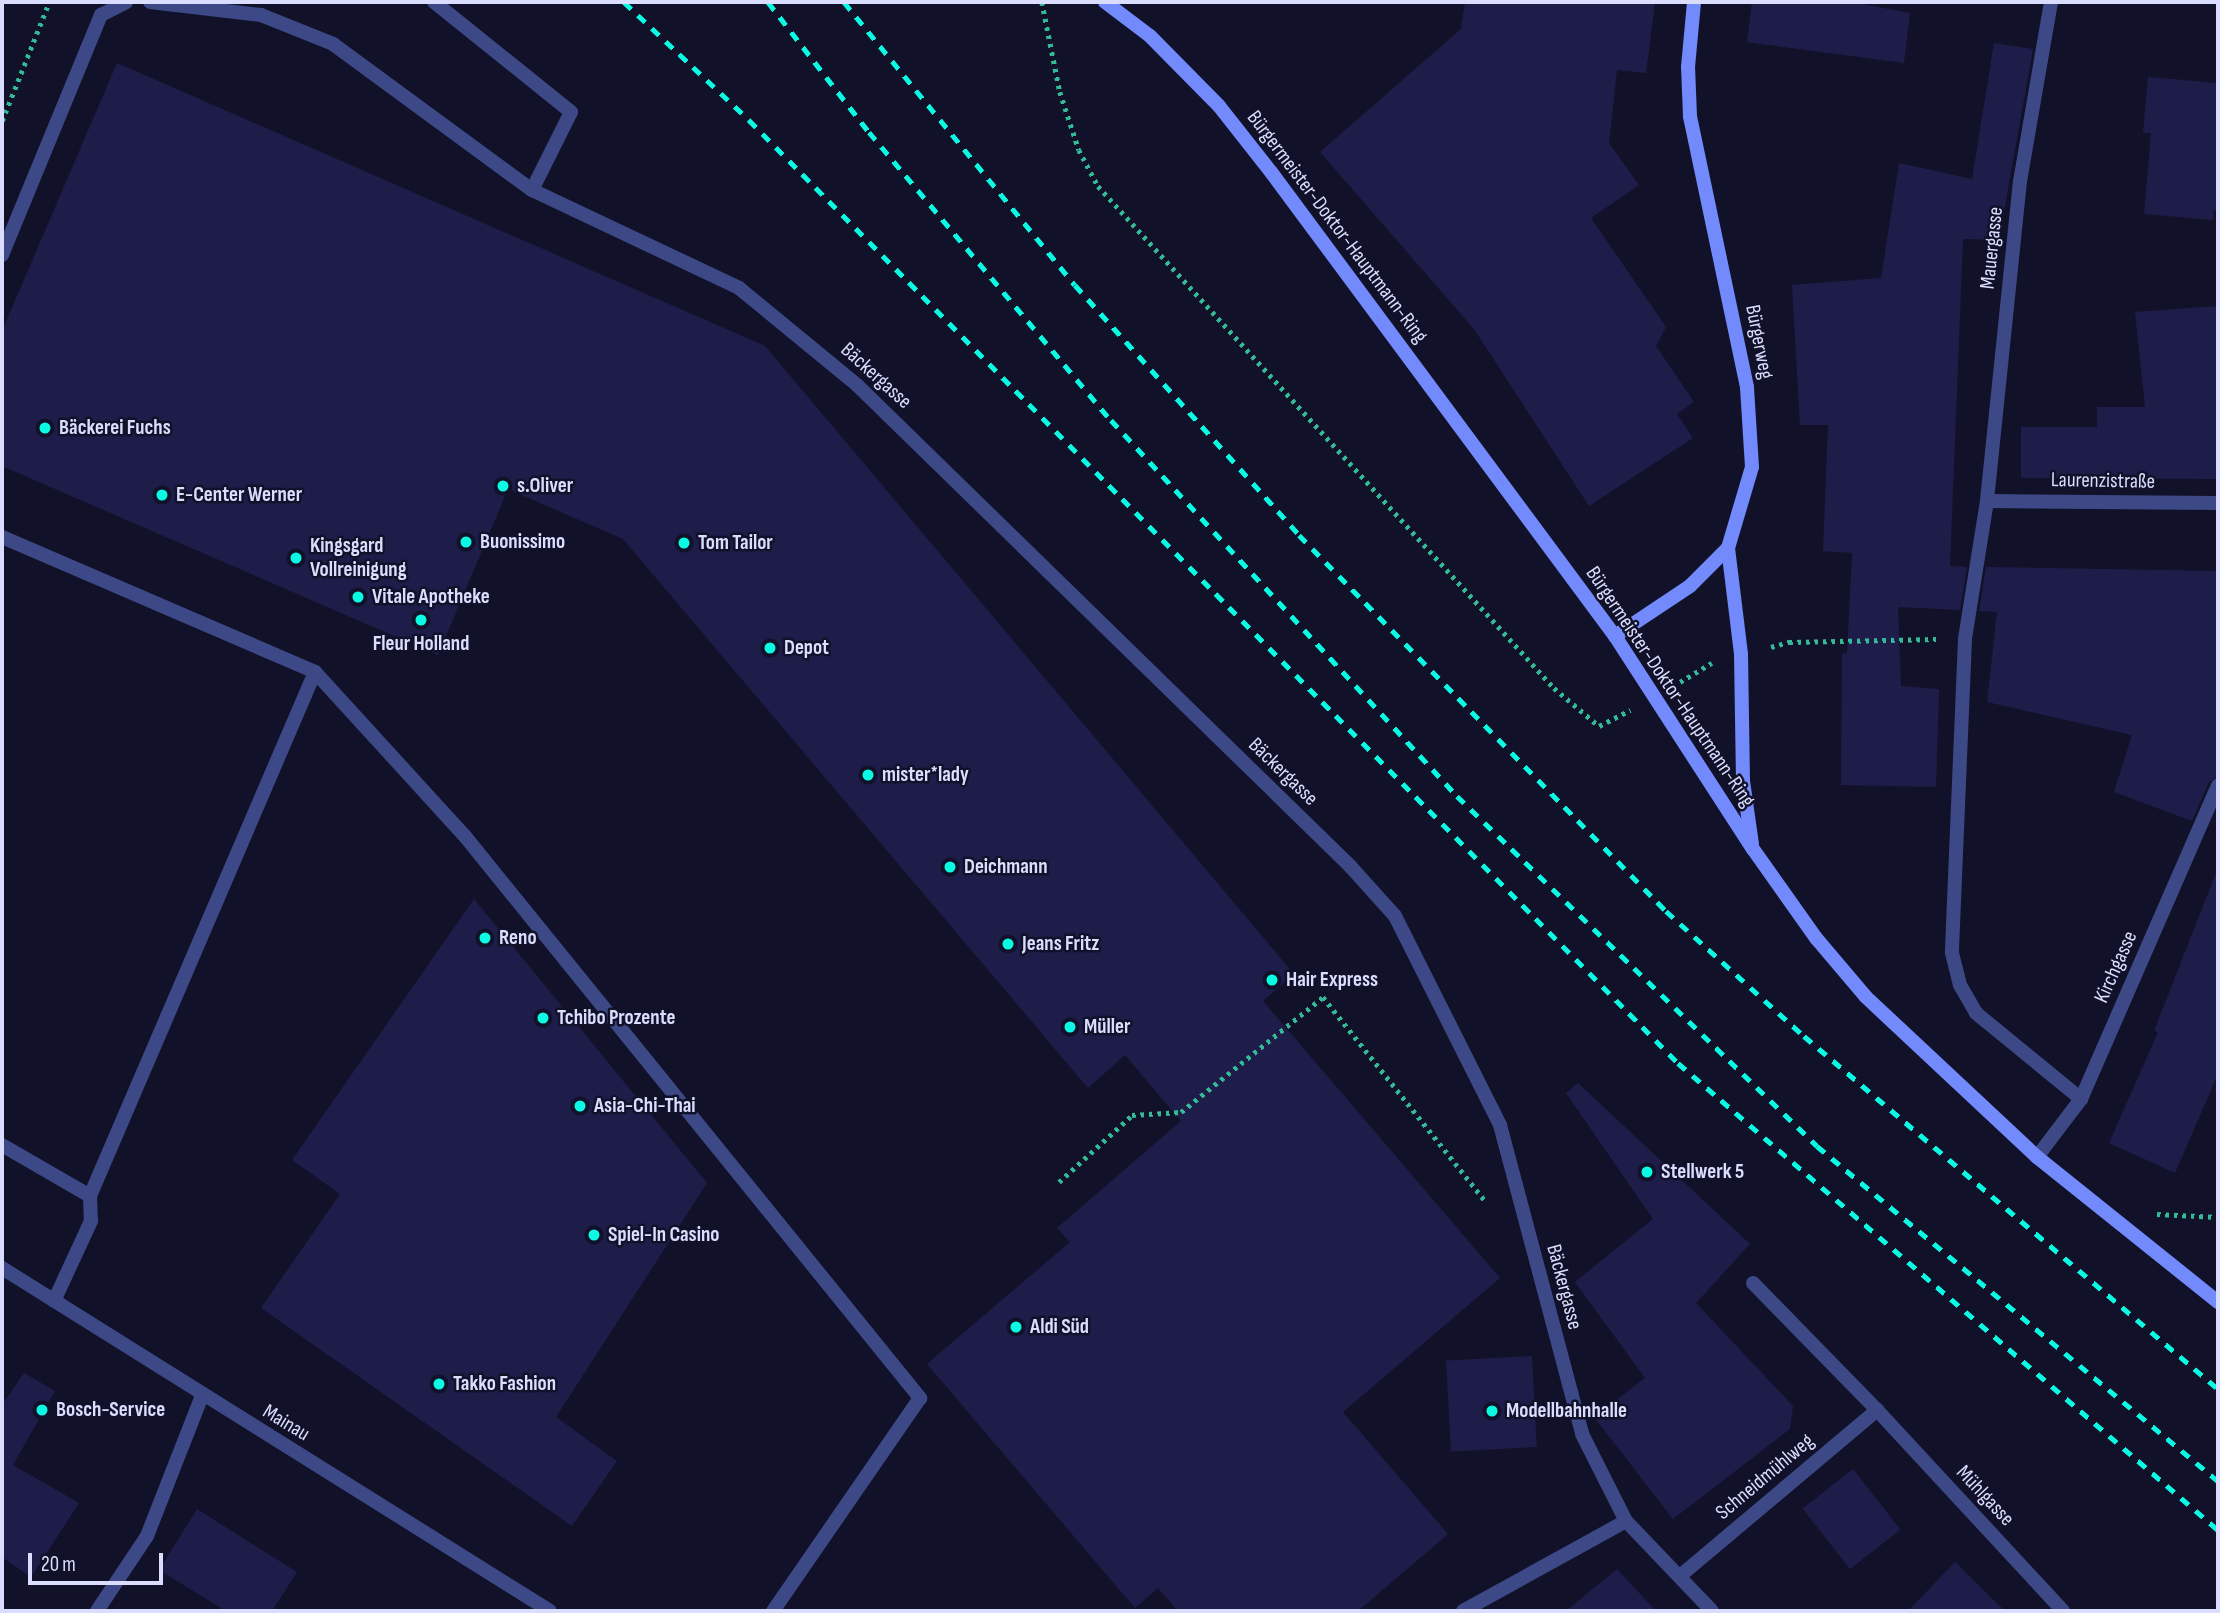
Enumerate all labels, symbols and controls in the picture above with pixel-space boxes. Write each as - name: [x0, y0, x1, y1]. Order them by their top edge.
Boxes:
- street label: Bürgermeister-Doktor-Hauptmann-Ring: [1241, 106, 1433, 348]
- street label: Mauergasse: [1975, 206, 2009, 290]
- street label: Bürgerweg: [1739, 303, 1779, 381]
- street label: Bäckergasse: [835, 338, 917, 414]
- place label: Bäckerei Fuchs: [59, 415, 171, 441]
- marker: Bäckerei Fuchs: [37, 420, 53, 436]
- street label: Laurenzistraße: [2051, 467, 2155, 495]
- place label: s.Oliver: [517, 473, 573, 499]
- marker: s.Oliver: [495, 478, 511, 494]
- place label: E-Center Werner: [176, 482, 302, 508]
- marker: E-Center Werner: [154, 487, 170, 503]
- place label: Buonissimo: [480, 529, 565, 555]
- place label: Tom Tailor: [698, 530, 773, 556]
- place label: Kingsgard Vollreinigung: [310, 533, 407, 583]
- marker: Buonissimo: [458, 534, 474, 550]
- marker: Tom Tailor: [676, 535, 692, 551]
- marker: Kingsgard Vollreinigung: [288, 550, 304, 566]
- street label: Bürgermeister-Doktor-Hauptmann-Ring: [1580, 562, 1760, 812]
- place label: Vitale Apotheke: [372, 584, 490, 610]
- marker: Vitale Apotheke: [350, 589, 366, 605]
- marker: Fleur Holland: [413, 612, 429, 628]
- place label: Fleur Holland: [373, 631, 469, 657]
- place label: Depot: [784, 635, 829, 661]
- marker: Depot: [762, 640, 778, 656]
- street label: Bäckergasse: [1243, 733, 1323, 811]
- place label: mister*lady: [882, 762, 969, 788]
- marker: mister*lady: [860, 767, 876, 783]
- place label: Deichmann: [964, 854, 1048, 880]
- marker: Deichmann: [942, 859, 958, 875]
- place label: Reno: [499, 925, 537, 951]
- street label: Kirchgasse: [2089, 927, 2143, 1007]
- marker: Reno: [477, 930, 493, 946]
- place label: Jeans Fritz: [1022, 931, 1099, 957]
- marker: Jeans Fritz: [1000, 936, 1016, 952]
- place label: Hair Express: [1286, 967, 1378, 993]
- marker: Hair Express: [1264, 972, 1280, 988]
- place label: Tchibo Prozente: [557, 1005, 676, 1031]
- marker: Tchibo Prozente: [535, 1010, 551, 1026]
- place label: Müller: [1084, 1014, 1130, 1040]
- marker: Müller: [1062, 1019, 1078, 1035]
- place label: Asia-Chi-Thai: [594, 1093, 696, 1119]
- marker: Asia-Chi-Thai: [572, 1098, 588, 1114]
- place label: Stellwerk 5: [1661, 1159, 1744, 1185]
- marker: Stellwerk 5: [1639, 1164, 1655, 1180]
- place label: Spiel-In Casino: [608, 1222, 719, 1248]
- marker: Spiel-In Casino: [586, 1227, 602, 1243]
- street label: Bäckergasse: [1541, 1242, 1587, 1332]
- place label: Aldi Süd: [1030, 1314, 1089, 1340]
- marker: Aldi Süd: [1008, 1319, 1024, 1335]
- place label: Takko Fashion: [453, 1371, 556, 1397]
- marker: Takko Fashion: [431, 1376, 447, 1392]
- place label: Bosch-Service: [56, 1397, 165, 1423]
- place label: Modellbahnhalle: [1506, 1398, 1627, 1424]
- street label: Mainau: [258, 1399, 314, 1447]
- marker: Bosch-Service: [34, 1402, 50, 1418]
- marker: Modellbahnhalle: [1484, 1403, 1500, 1419]
- street label: Schneidmühlweg: [1711, 1429, 1819, 1525]
- street label: Mühlgasse: [1951, 1460, 2019, 1532]
- scale bar: [32, 1540, 166, 1584]
- text: 20 m: [41, 1552, 76, 1577]

